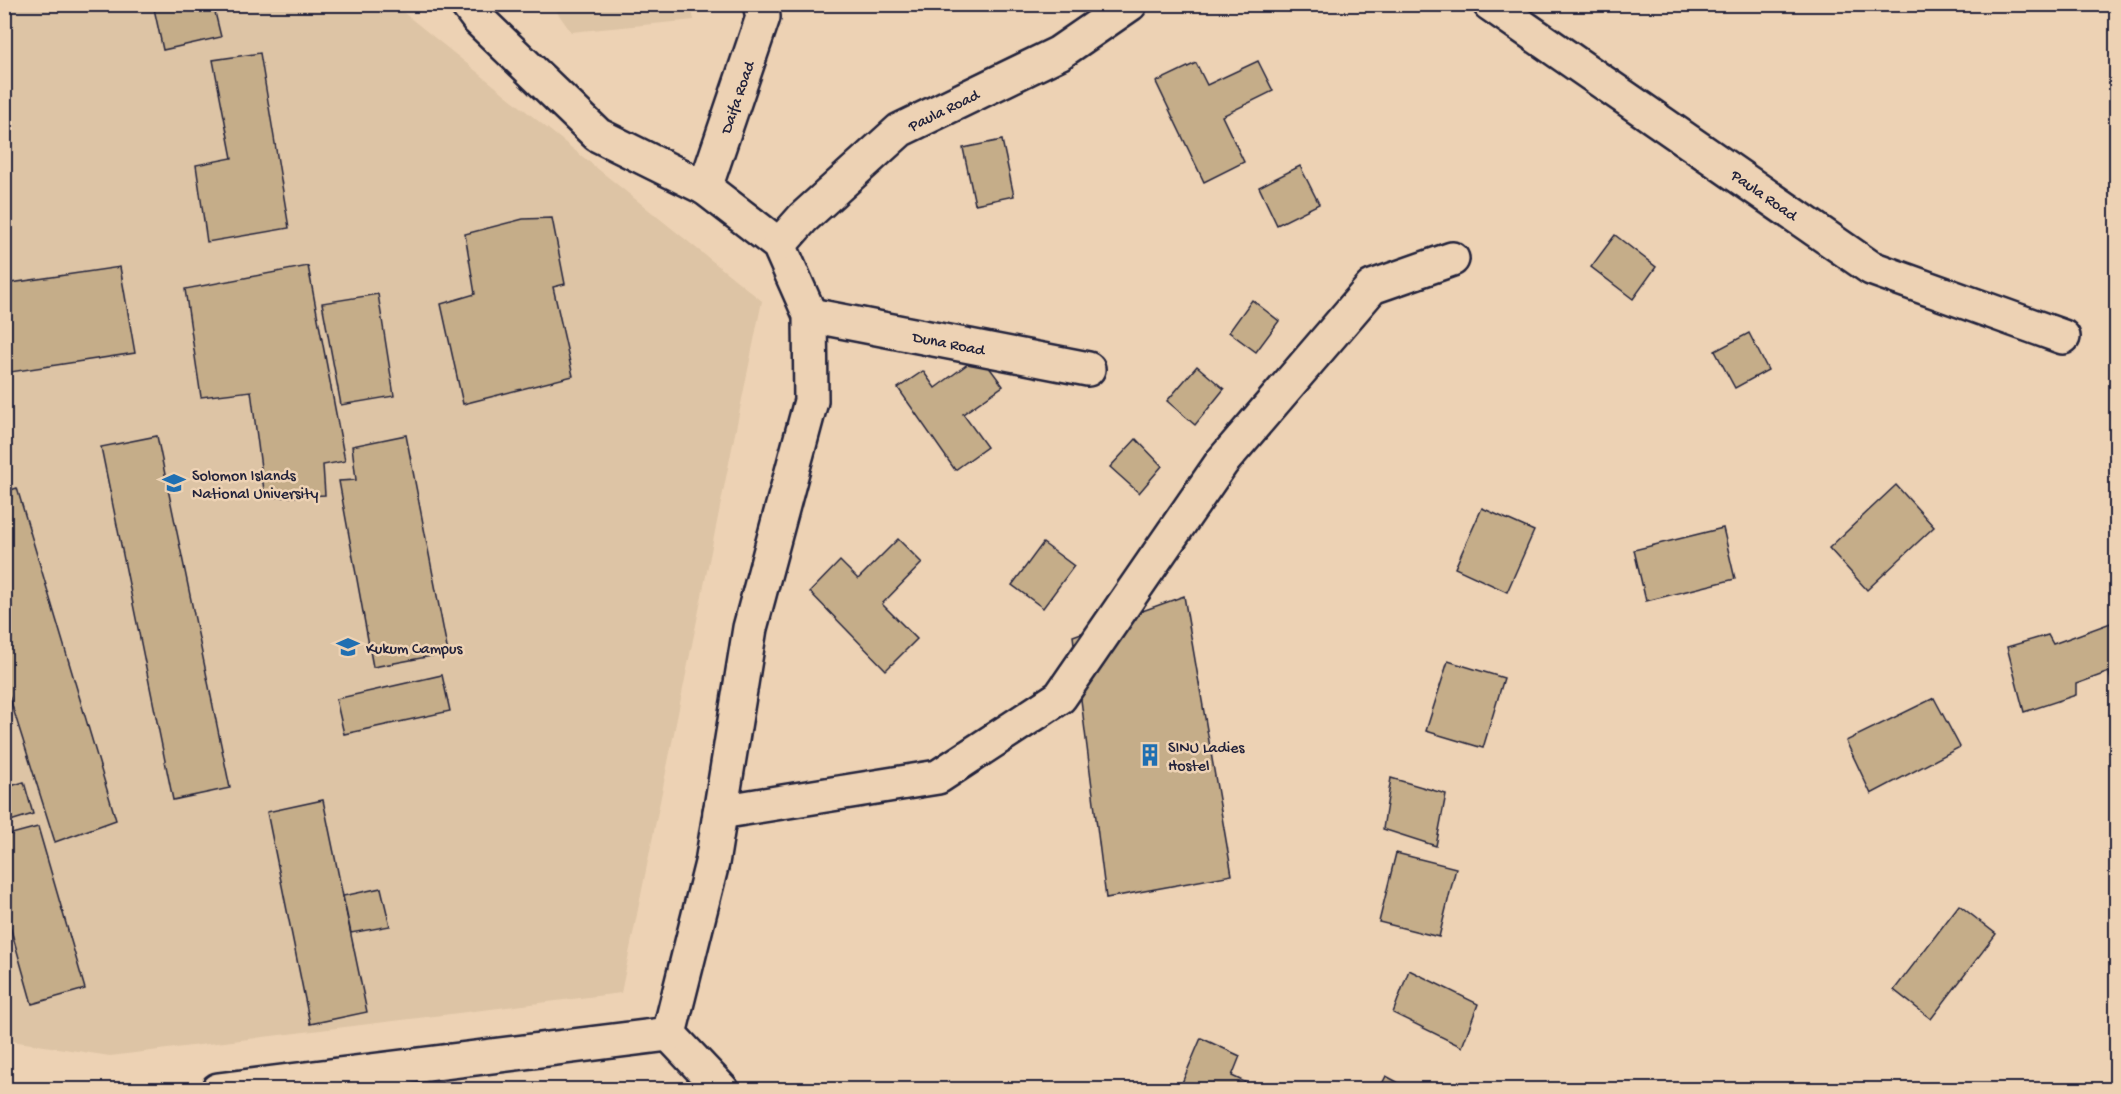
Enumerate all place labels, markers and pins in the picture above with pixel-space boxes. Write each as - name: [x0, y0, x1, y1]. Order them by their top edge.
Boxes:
- place label: Solomon Islands National University: [192, 468, 319, 505]
- school or university icon: Solomon Islands National University: [161, 470, 187, 496]
- school or university icon: Kukum Campus: [335, 634, 361, 660]
- place label: Kukum Campus: [366, 641, 463, 660]
- place label: SINU Ladies Hostel: [1168, 740, 1246, 777]
- building icon: SINU Ladies Hostel: [1137, 742, 1163, 768]

